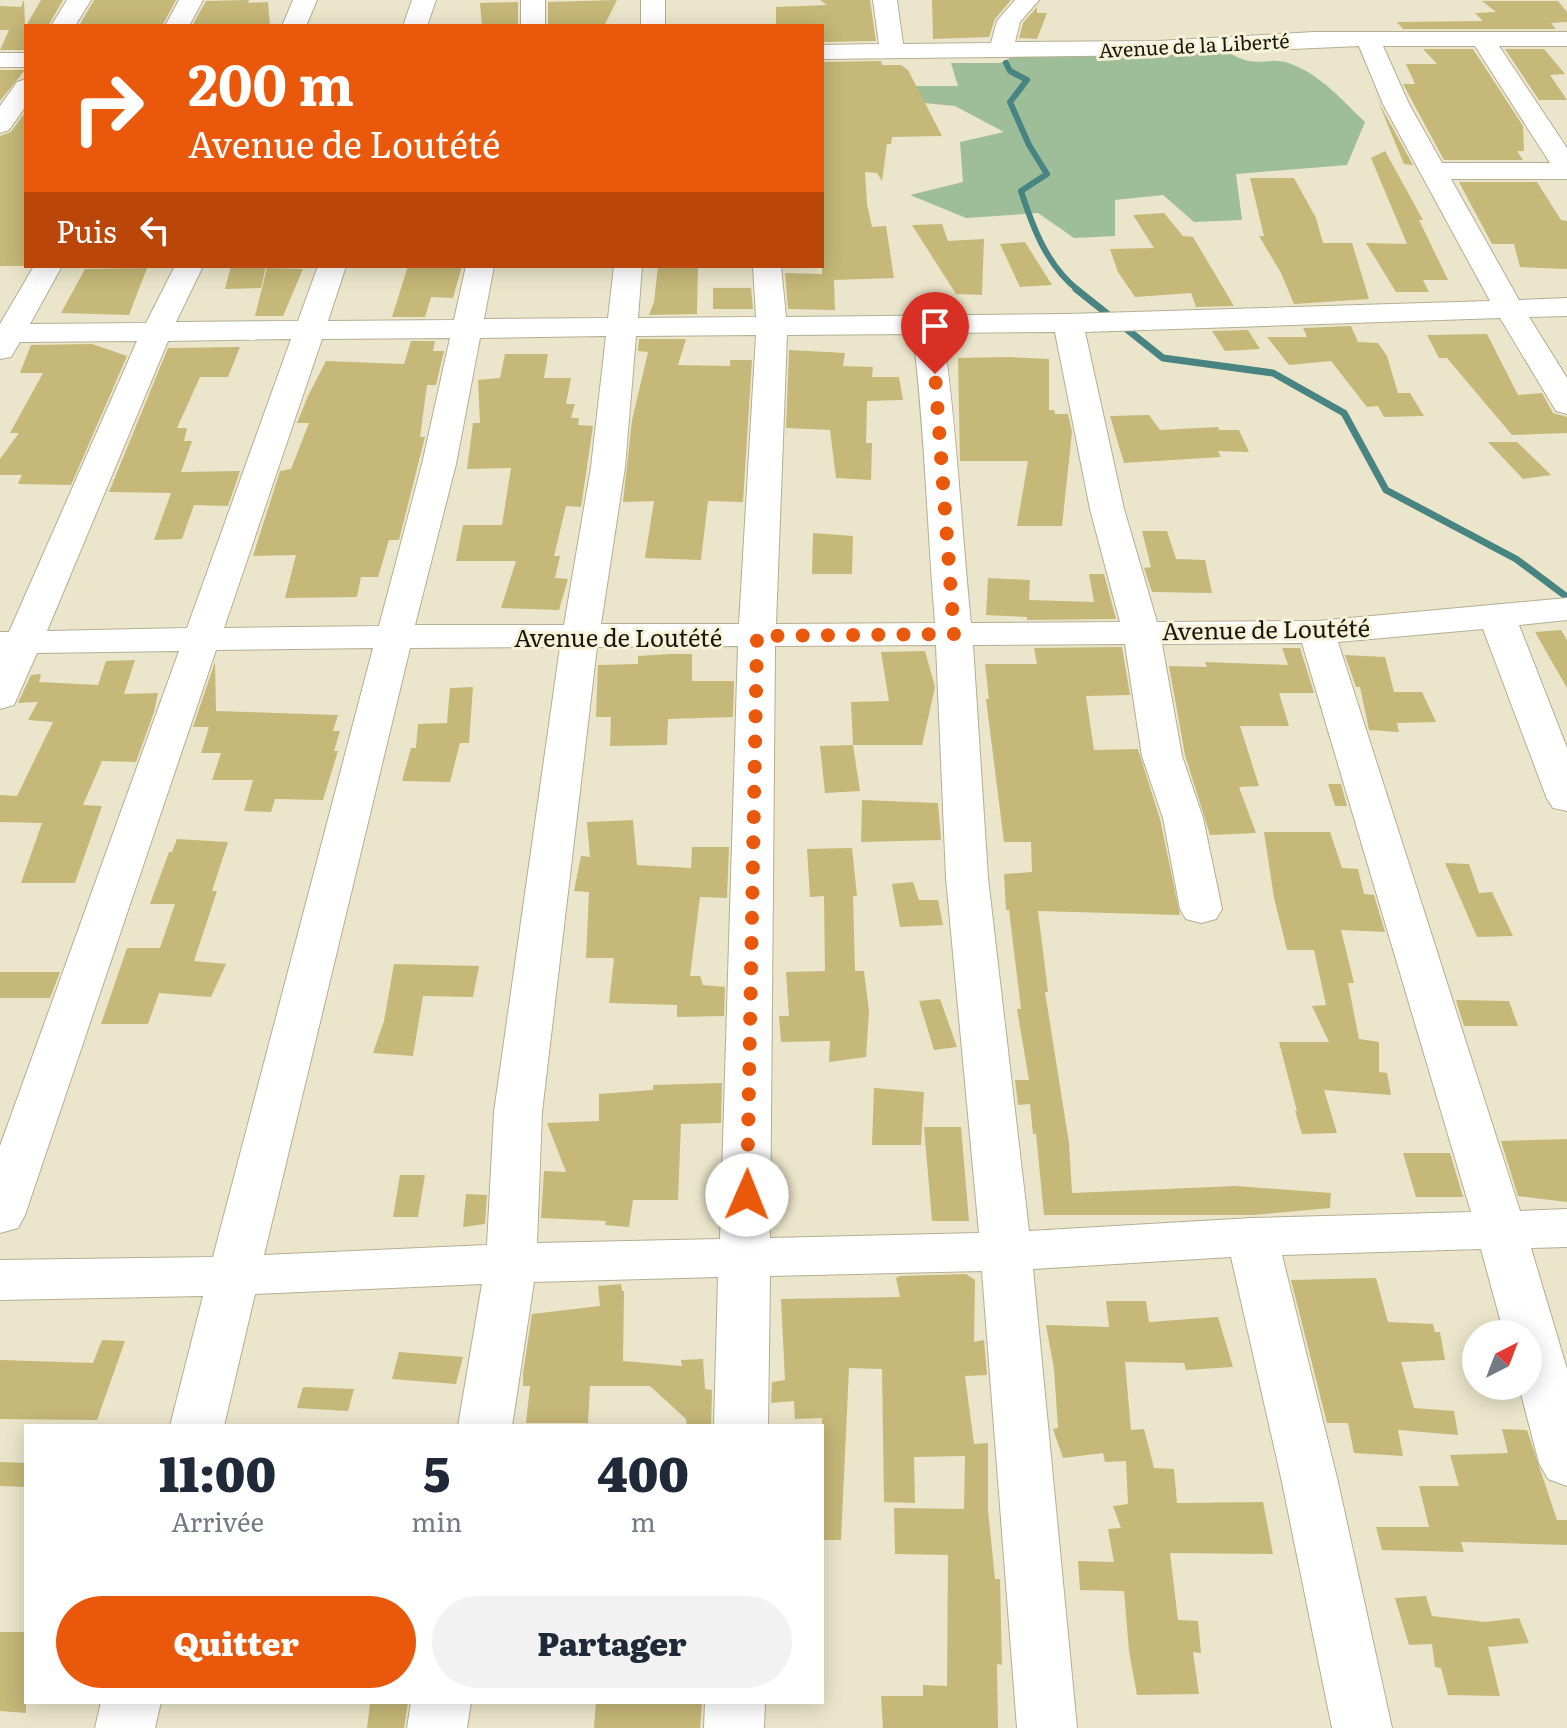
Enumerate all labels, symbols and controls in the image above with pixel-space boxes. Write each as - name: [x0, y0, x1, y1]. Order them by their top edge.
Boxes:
- street label: Avenue de la Liberté: [1098, 24, 1290, 64]
- text: 200 m: [188, 40, 354, 123]
- icon: right: [56, 56, 160, 160]
- text: Avenue de Loutété: [188, 116, 500, 169]
- text: Puis: [56, 208, 117, 252]
- icon: left: [133, 208, 177, 252]
- pin: [901, 292, 969, 374]
- icon: arrive: [913, 304, 957, 348]
- street label: Avenue de Loutété: [1162, 609, 1370, 647]
- street label: Avenue de Loutété: [514, 619, 722, 654]
- position arrow: [705, 1153, 789, 1237]
- north arrow: [1462, 1320, 1542, 1400]
- map controls: [1462, 1320, 1542, 1400]
- text: 11:00: [159, 1436, 276, 1507]
- text: 5: [423, 1436, 450, 1507]
- text: 400: [597, 1436, 689, 1507]
- text: Arrivée: [171, 1501, 264, 1540]
- text: min: [411, 1501, 462, 1540]
- text: m: [631, 1501, 656, 1540]
- button: Quitter: [56, 1596, 416, 1688]
- button: Partager: [432, 1596, 792, 1688]

